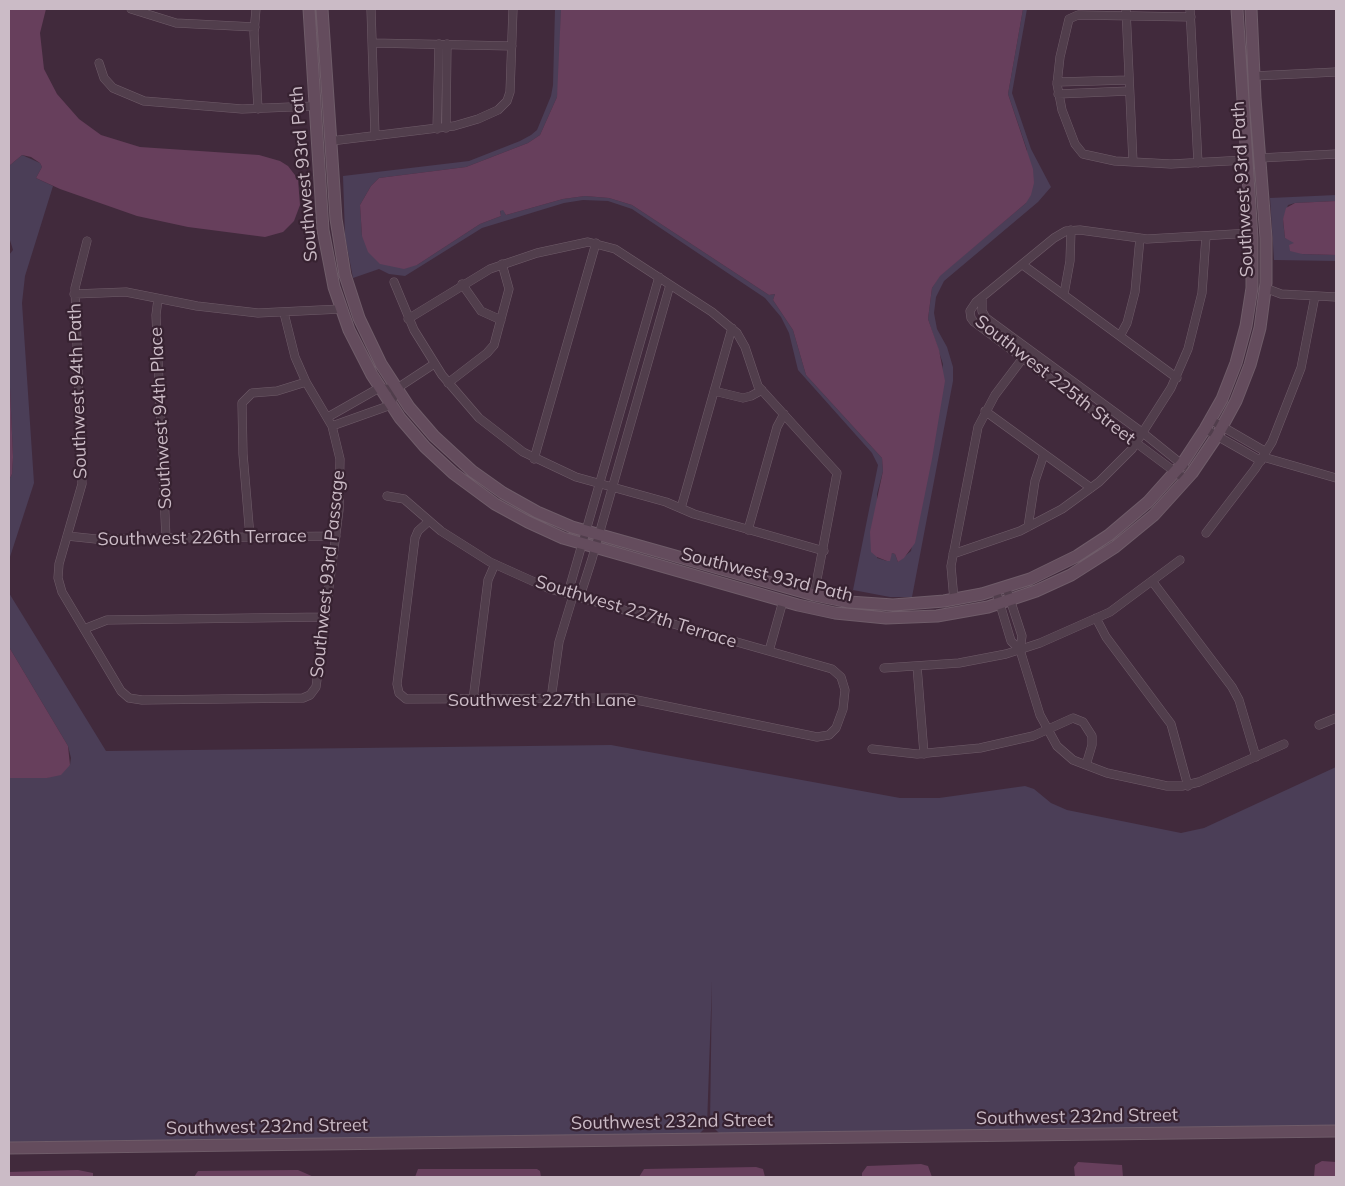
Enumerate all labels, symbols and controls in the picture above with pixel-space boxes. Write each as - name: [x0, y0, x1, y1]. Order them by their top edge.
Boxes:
- street label: Southwest 93rd Path: [286, 85, 322, 263]
- street label: Southwest 93rd Path: [1228, 100, 1258, 278]
- street label: Southwest 94th Path: [64, 303, 92, 479]
- street label: Southwest 225th Street: [971, 311, 1139, 449]
- street label: Southwest 94th Place: [145, 326, 177, 510]
- street label: Southwest 93rd Passage: [306, 469, 350, 679]
- street label: Southwest 226th Terrace: [97, 525, 307, 551]
- street label: Southwest 93rd Path: [679, 543, 855, 607]
- street label: Southwest 227th Terrace: [533, 571, 739, 653]
- street label: Southwest 227th Lane: [448, 690, 636, 712]
- street label: Southwest 232nd Street: [976, 1104, 1178, 1130]
- street label: Southwest 232nd Street: [571, 1109, 773, 1135]
- street label: Southwest 232nd Street: [166, 1114, 368, 1140]

